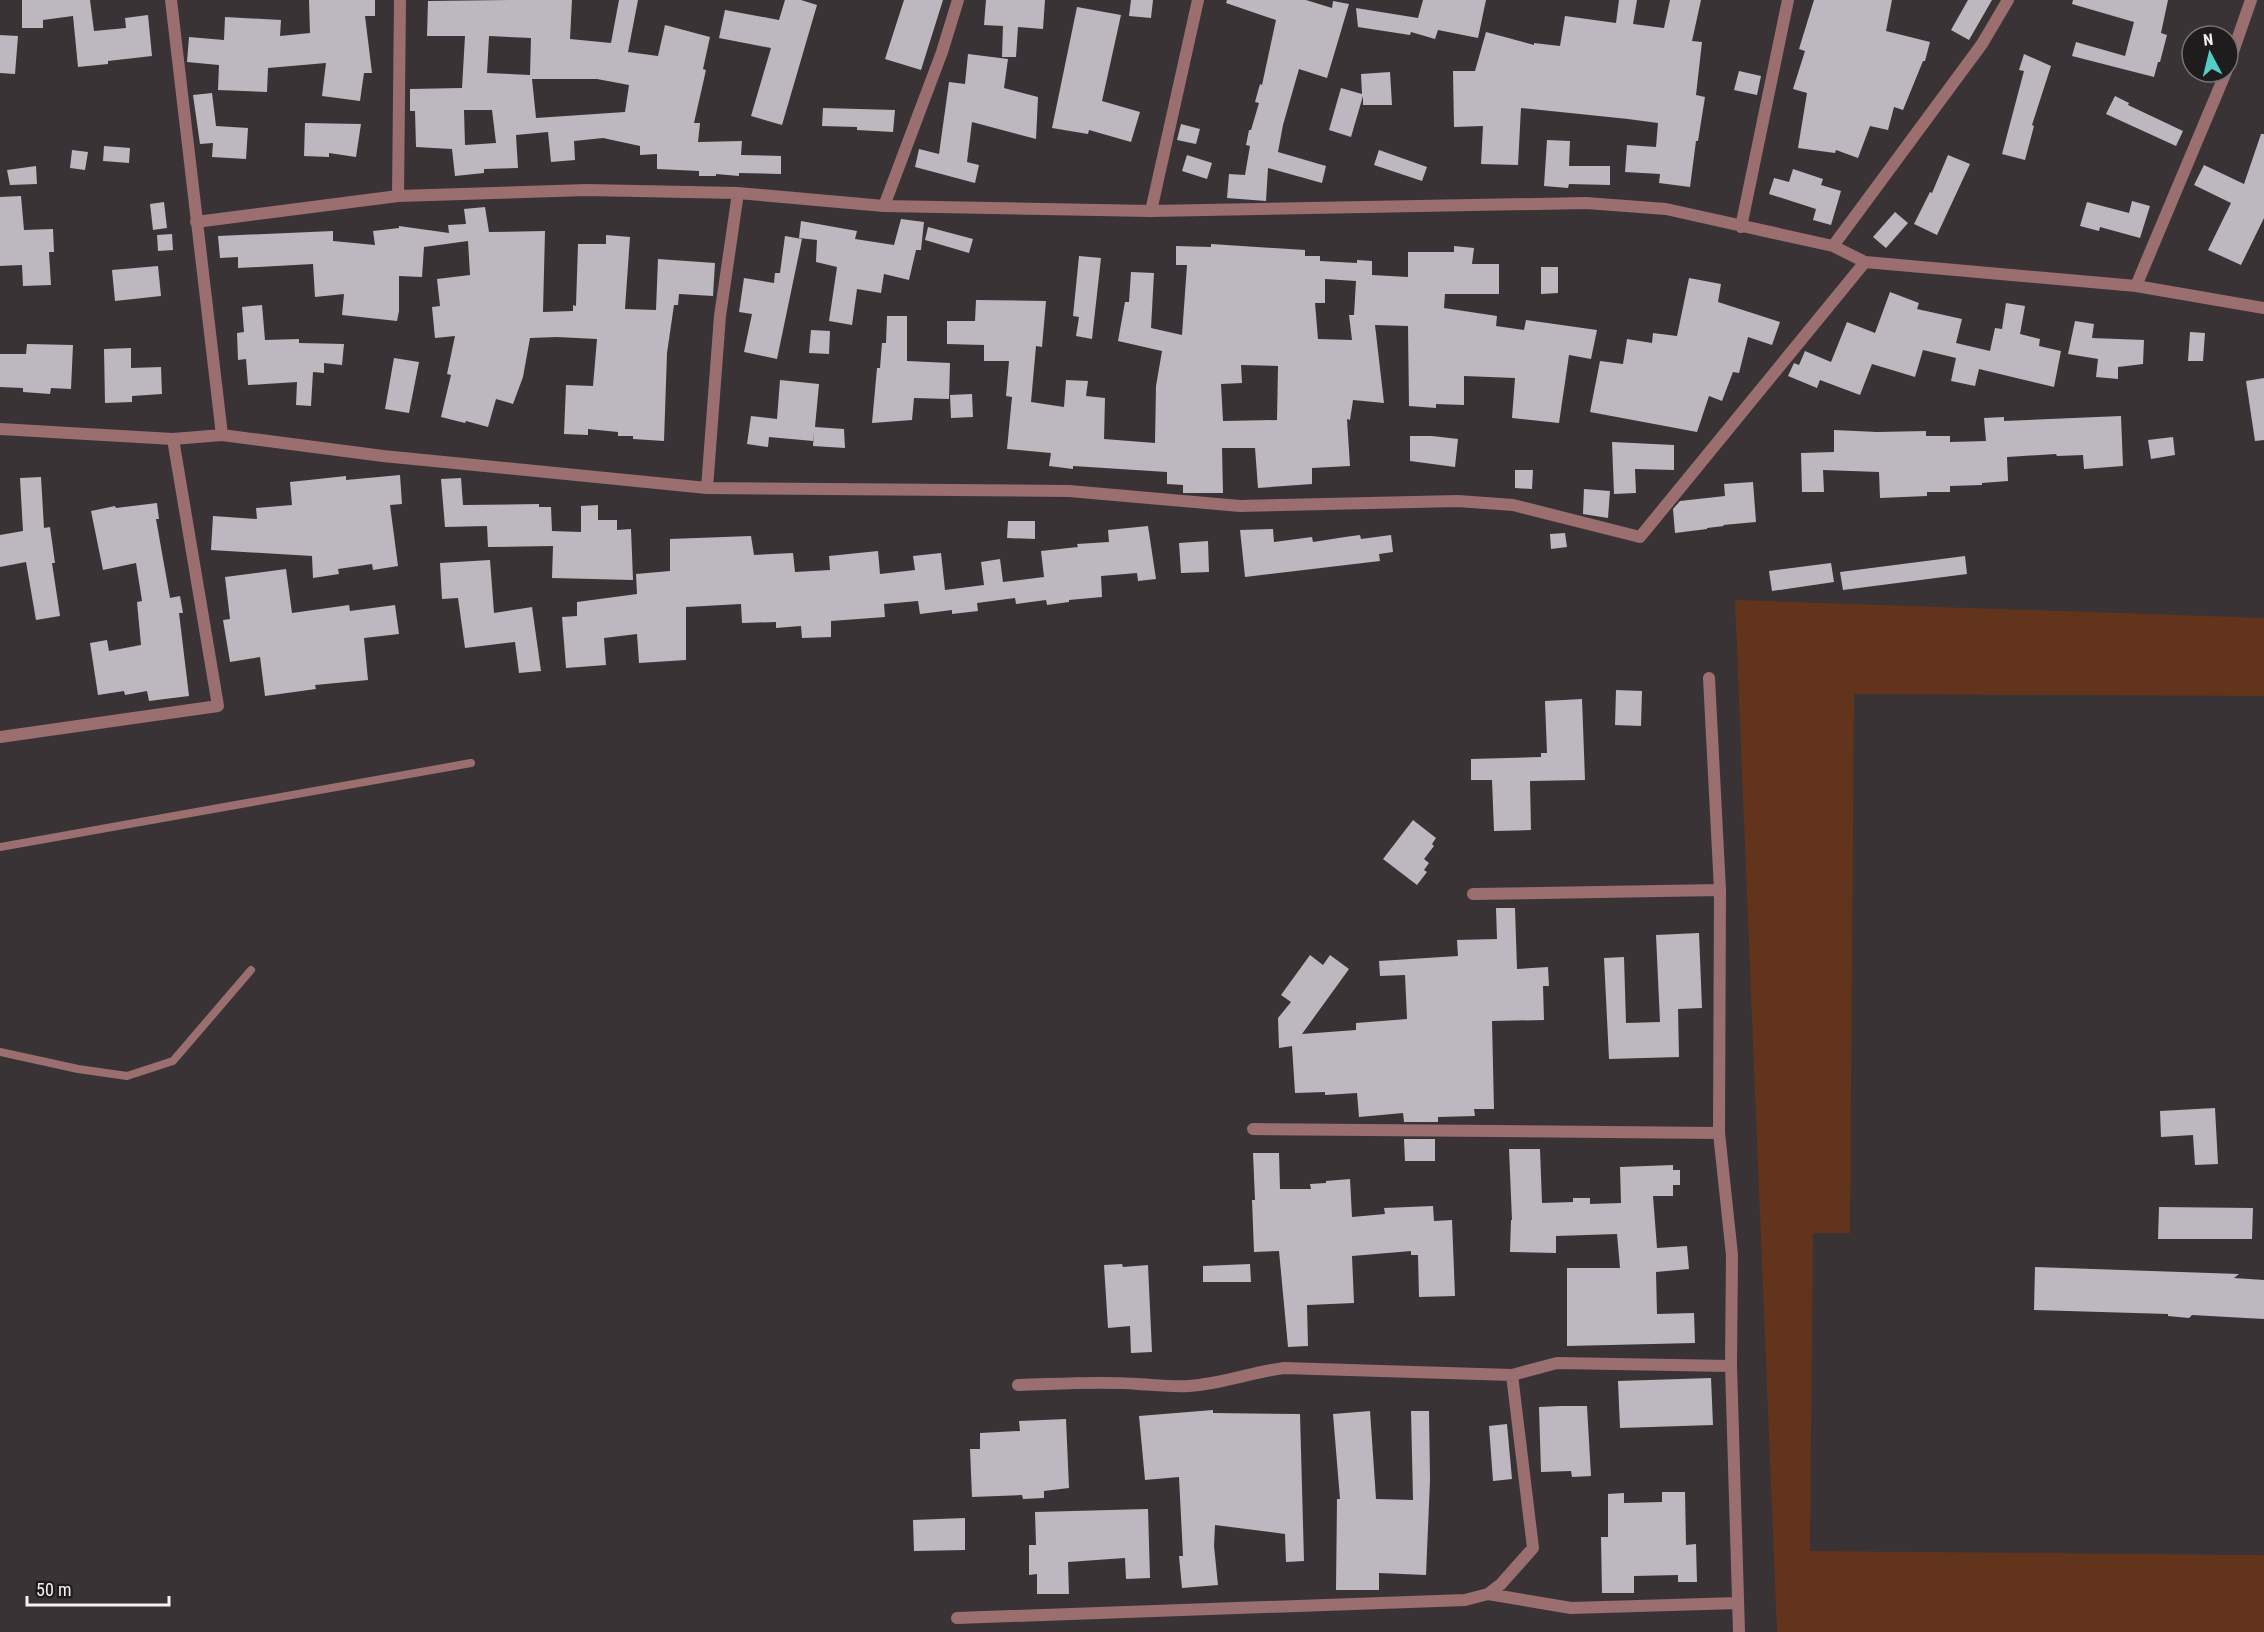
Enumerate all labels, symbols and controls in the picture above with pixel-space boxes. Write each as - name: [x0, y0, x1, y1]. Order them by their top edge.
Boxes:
- north arrow: [2180, 24, 2240, 84]
- text: N: [2202, 30, 2214, 50]
- scale bar: [27, 1569, 170, 1607]
- text: 50 m: [36, 1579, 71, 1600]

